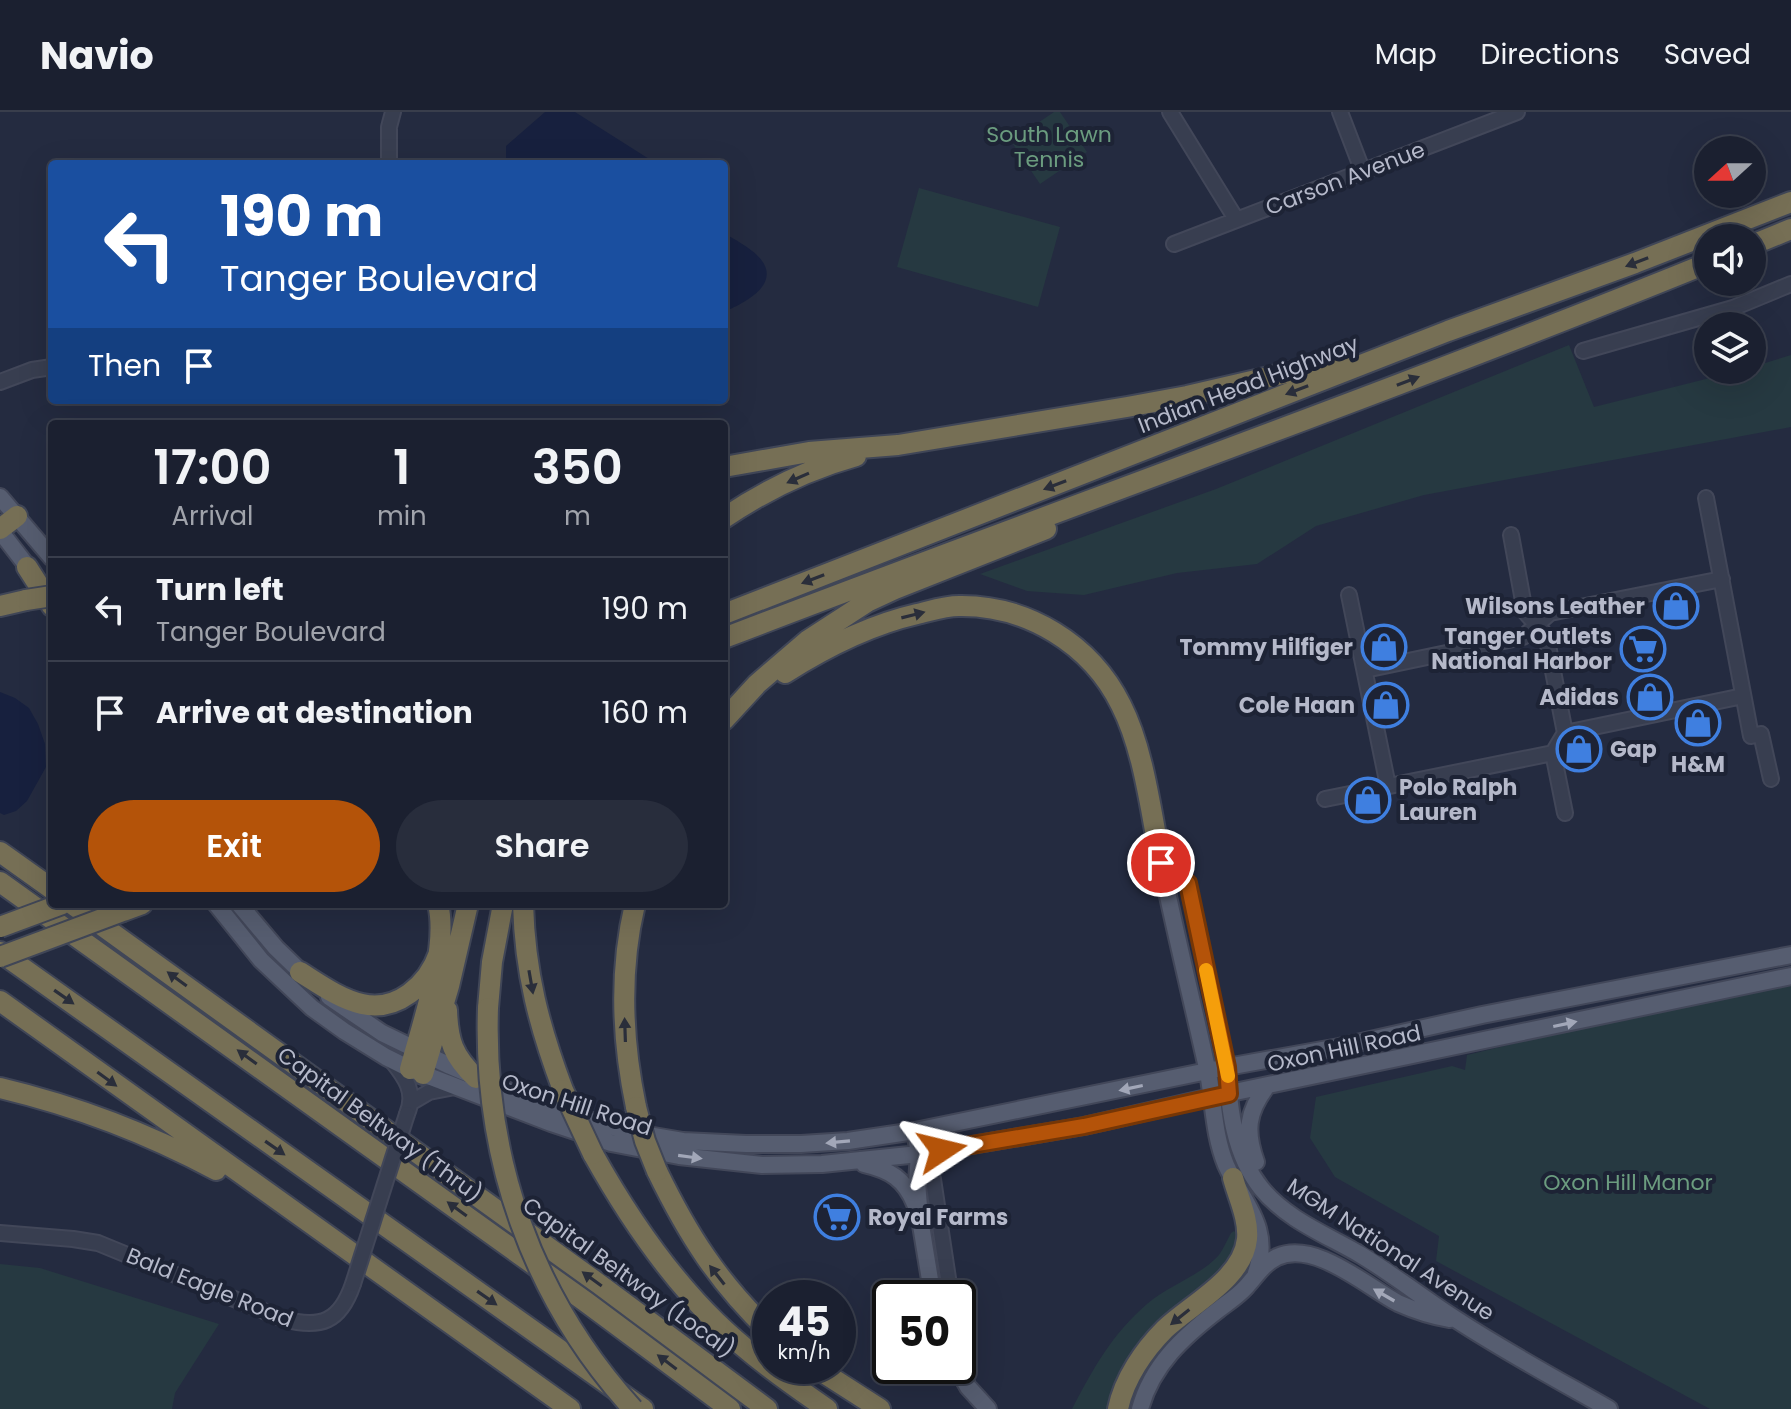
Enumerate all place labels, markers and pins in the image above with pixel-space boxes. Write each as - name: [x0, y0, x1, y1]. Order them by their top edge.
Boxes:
- shop icon: Wilsons Leather: [1652, 582, 1700, 630]
- place label: Wilsons Leather: [1465, 591, 1645, 622]
- place label: Tanger Outlets National Harbor: [1431, 621, 1612, 677]
- shop icon: Tommy Hilfiger: [1360, 623, 1408, 671]
- supermarket icon: Tanger Outlets National Harbor: [1619, 625, 1667, 673]
- place label: Tommy Hilfiger: [1179, 632, 1353, 663]
- shop icon: Adidas: [1626, 673, 1674, 721]
- shop icon: Cole Haan: [1362, 681, 1410, 729]
- place label: Adidas: [1539, 682, 1619, 713]
- place label: Cole Haan: [1239, 690, 1355, 721]
- shop icon: H&M: [1674, 699, 1722, 747]
- shop icon: Gap: [1555, 725, 1603, 773]
- place label: Gap: [1610, 734, 1657, 765]
- place label: H&M: [1671, 749, 1725, 780]
- place label: Polo Ralph Lauren: [1399, 772, 1517, 828]
- shop icon: Polo Ralph Lauren: [1344, 776, 1392, 824]
- pin: [1127, 829, 1195, 897]
- supermarket icon: Royal Farms: [813, 1193, 861, 1241]
- place label: Royal Farms: [868, 1202, 1008, 1233]

